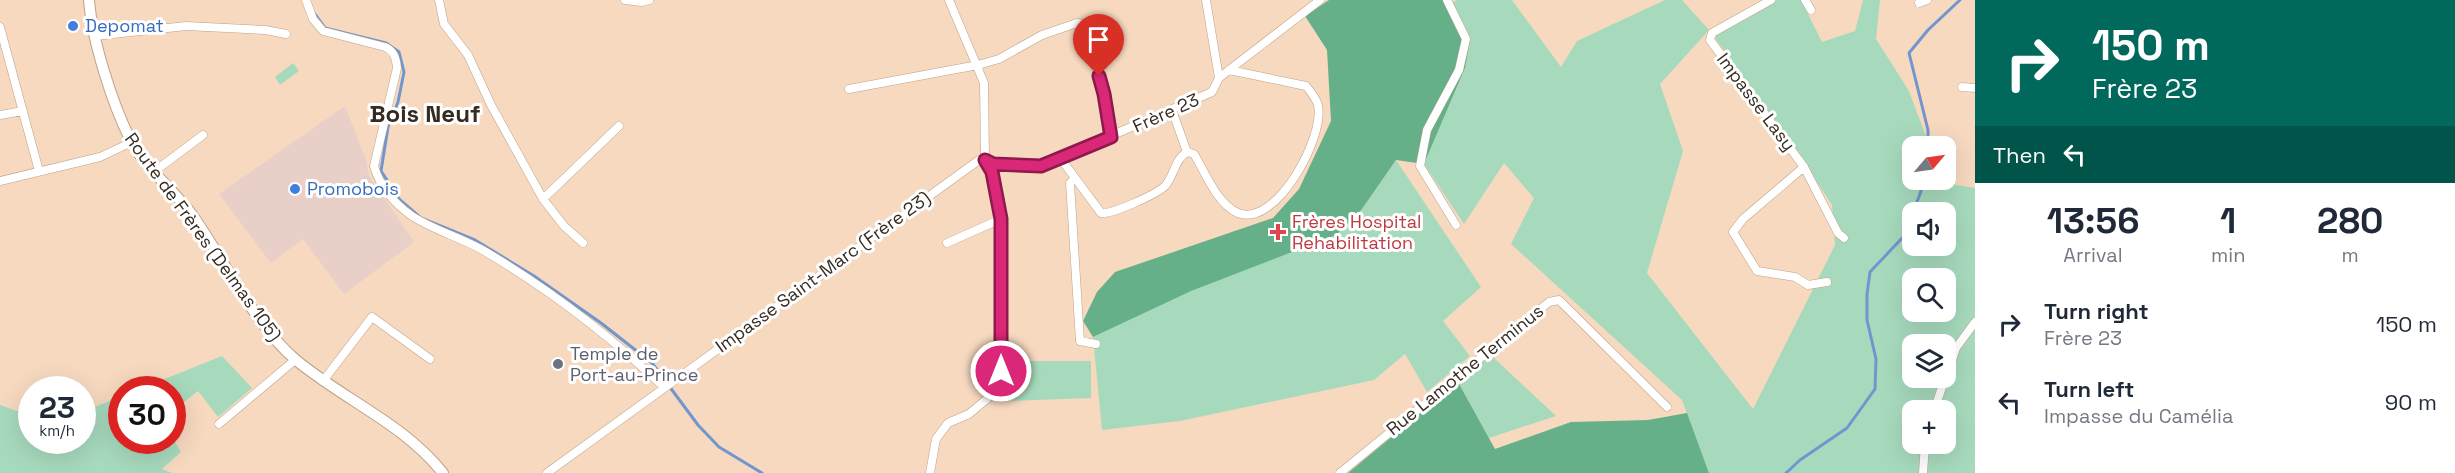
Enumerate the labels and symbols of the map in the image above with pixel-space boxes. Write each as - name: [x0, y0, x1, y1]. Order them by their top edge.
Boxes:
- place label: Depomat: [85, 14, 164, 37]
- pin: [1073, 14, 1124, 76]
- marker: Depomat: [66, 19, 80, 33]
- street label: Impasse Lasy: [1712, 48, 1801, 155]
- street label: Frère 23: [1129, 88, 1203, 137]
- district label: Bois Neuf: [370, 98, 480, 129]
- street label: Route de Frères (Delmas 105): [120, 128, 287, 345]
- north arrow: [1902, 136, 1956, 190]
- place label: Promobois: [307, 177, 399, 200]
- marker: Promobois: [288, 182, 302, 196]
- street label: Impasse Saint-Marc (Frère 23): [711, 186, 935, 357]
- place label: Frères Hospital Rehabilitation: [1292, 210, 1421, 254]
- marker: Frères Hospital Rehabilitation: [1269, 223, 1287, 241]
- street label: Rue Lamothe Terminus: [1381, 299, 1548, 440]
- position arrow: [969, 339, 1033, 403]
- place label: Temple de Port-au-Prince: [570, 342, 698, 386]
- marker: Temple de Port-au-Prince: [551, 357, 565, 371]
- speed limit sign: 30: [108, 376, 186, 454]

